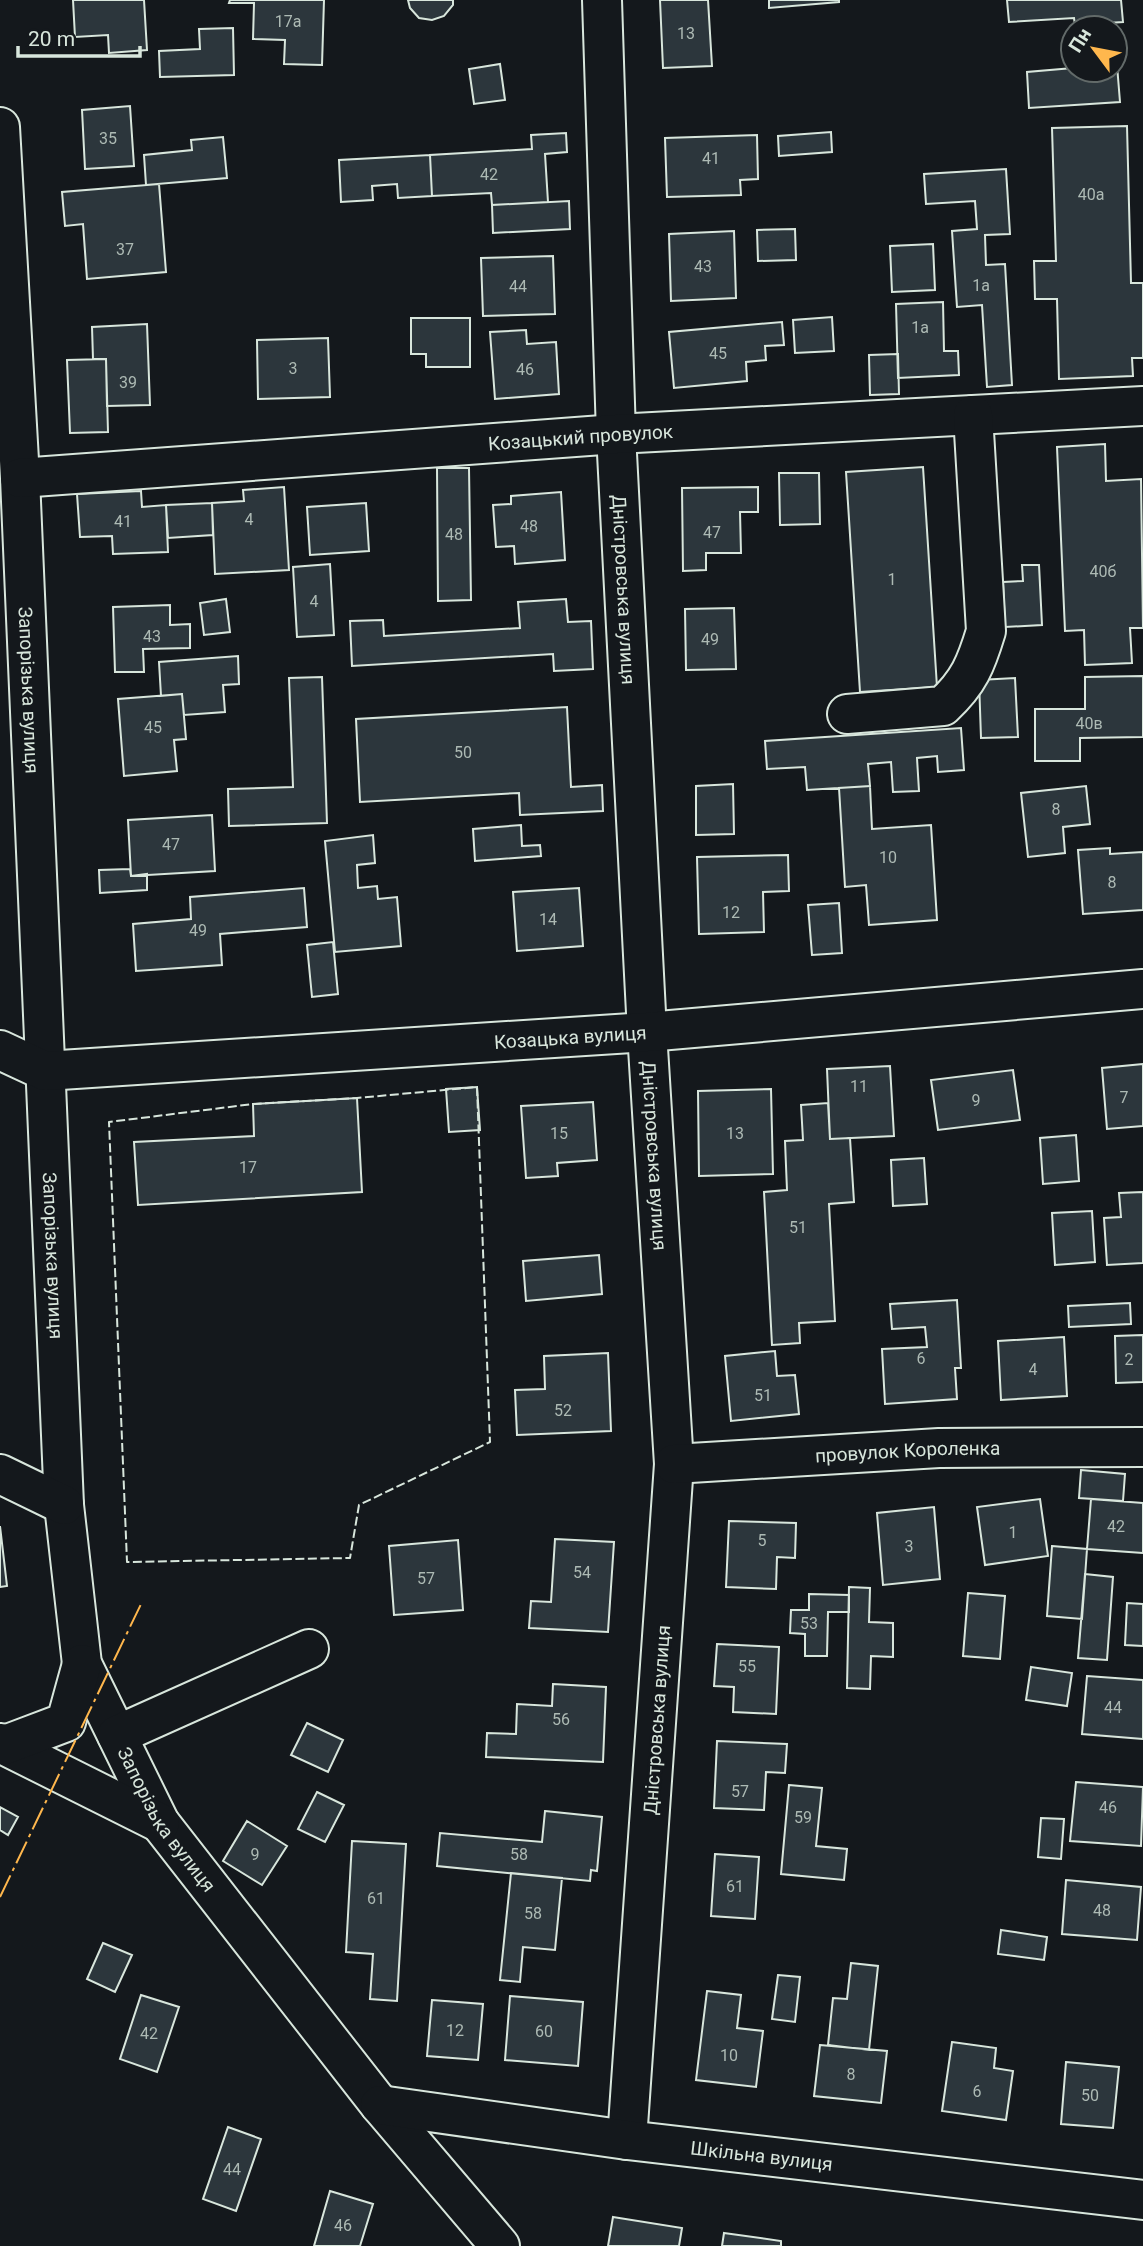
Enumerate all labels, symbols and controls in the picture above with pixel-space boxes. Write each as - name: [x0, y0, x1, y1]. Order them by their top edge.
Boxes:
- house number: 17а: [275, 12, 301, 31]
- scale bar: [18, 14, 140, 58]
- north arrow: [1059, 14, 1129, 84]
- house number: 13: [677, 24, 695, 43]
- text: Пн: [1064, 24, 1096, 57]
- text: 20 m: [28, 27, 75, 51]
- house number: 35: [99, 129, 117, 148]
- house number: 41: [702, 149, 720, 168]
- house number: 42: [480, 165, 498, 184]
- house number: 40а: [1078, 185, 1104, 204]
- house number: 37: [116, 240, 134, 259]
- house number: 43: [694, 257, 712, 276]
- house number: 1а: [972, 276, 990, 295]
- house number: 44: [509, 277, 527, 296]
- house number: 1а: [911, 318, 929, 337]
- house number: 45: [709, 344, 727, 363]
- house number: 3: [289, 359, 298, 378]
- house number: 46: [516, 360, 534, 379]
- house number: 39: [119, 373, 137, 392]
- street label: Козацький провулок: [487, 419, 674, 455]
- street label: Дністровська вулиця: [608, 494, 640, 685]
- house number: 4: [245, 510, 254, 529]
- house number: 41: [114, 512, 132, 531]
- house number: 48: [520, 517, 538, 536]
- house number: 47: [703, 523, 721, 542]
- house number: 48: [445, 525, 463, 544]
- house number: 40б: [1090, 562, 1117, 581]
- house number: 1: [888, 570, 897, 589]
- house number: 4: [310, 592, 319, 611]
- street label: Запорізька вулиця: [14, 606, 44, 774]
- house number: 43: [143, 627, 161, 646]
- house number: 49: [701, 630, 719, 649]
- house number: 40в: [1075, 714, 1103, 733]
- house number: 45: [144, 718, 162, 737]
- house number: 50: [454, 743, 472, 762]
- house number: 8: [1052, 800, 1061, 819]
- house number: 47: [162, 835, 180, 854]
- house number: 10: [879, 848, 897, 867]
- house number: 8: [1108, 873, 1117, 892]
- house number: 12: [722, 903, 740, 922]
- house number: 14: [539, 910, 557, 929]
- house number: 49: [189, 921, 207, 940]
- street label: Козацька вулиця: [493, 1021, 647, 1053]
- street label: Дністровська вулиця: [637, 1060, 672, 1251]
- house number: 11: [850, 1077, 868, 1096]
- house number: 7: [1120, 1088, 1129, 1107]
- house number: 9: [972, 1091, 981, 1110]
- house number: 15: [550, 1124, 568, 1143]
- house number: 13: [726, 1124, 744, 1143]
- house number: 17: [239, 1158, 257, 1177]
- street label: Запорізька вулиця: [38, 1172, 68, 1340]
- house number: 51: [789, 1218, 807, 1237]
- house number: 6: [917, 1349, 926, 1368]
- house number: 2: [1125, 1350, 1134, 1369]
- house number: 4: [1029, 1360, 1038, 1379]
- house number: 51: [754, 1386, 772, 1405]
- house number: 52: [554, 1401, 572, 1420]
- street label: провулок Короленка: [814, 1436, 1000, 1467]
- house number: 42: [1107, 1517, 1125, 1536]
- house number: 1: [1009, 1523, 1018, 1542]
- house number: 5: [758, 1531, 767, 1550]
- house number: 3: [905, 1537, 914, 1556]
- house number: 54: [573, 1563, 591, 1582]
- house number: 57: [417, 1569, 435, 1588]
- house number: 53: [800, 1614, 818, 1633]
- street label: Дністровська вулиця: [639, 1624, 675, 1816]
- house number: 55: [738, 1657, 756, 1676]
- house number: 44: [1104, 1698, 1122, 1717]
- house number: 56: [552, 1710, 570, 1729]
- street label: Запорізька вулиця: [113, 1743, 221, 1896]
- house number: 57: [731, 1782, 749, 1801]
- house number: 46: [1099, 1798, 1117, 1817]
- house number: 59: [794, 1808, 812, 1827]
- house number: 9: [251, 1845, 260, 1864]
- house number: 58: [510, 1845, 528, 1864]
- house number: 61: [726, 1877, 744, 1896]
- house number: 61: [367, 1889, 385, 1908]
- house number: 48: [1093, 1901, 1111, 1920]
- house number: 58: [524, 1904, 542, 1923]
- house number: 12: [446, 2021, 464, 2040]
- house number: 60: [535, 2022, 553, 2041]
- house number: 42: [140, 2024, 158, 2043]
- house number: 10: [720, 2046, 738, 2065]
- house number: 8: [847, 2065, 856, 2084]
- house number: 6: [973, 2082, 982, 2101]
- house number: 50: [1081, 2086, 1099, 2105]
- street label: Шкільна вулиця: [689, 2136, 834, 2175]
- house number: 44: [223, 2160, 241, 2179]
- house number: 46: [334, 2216, 352, 2235]

